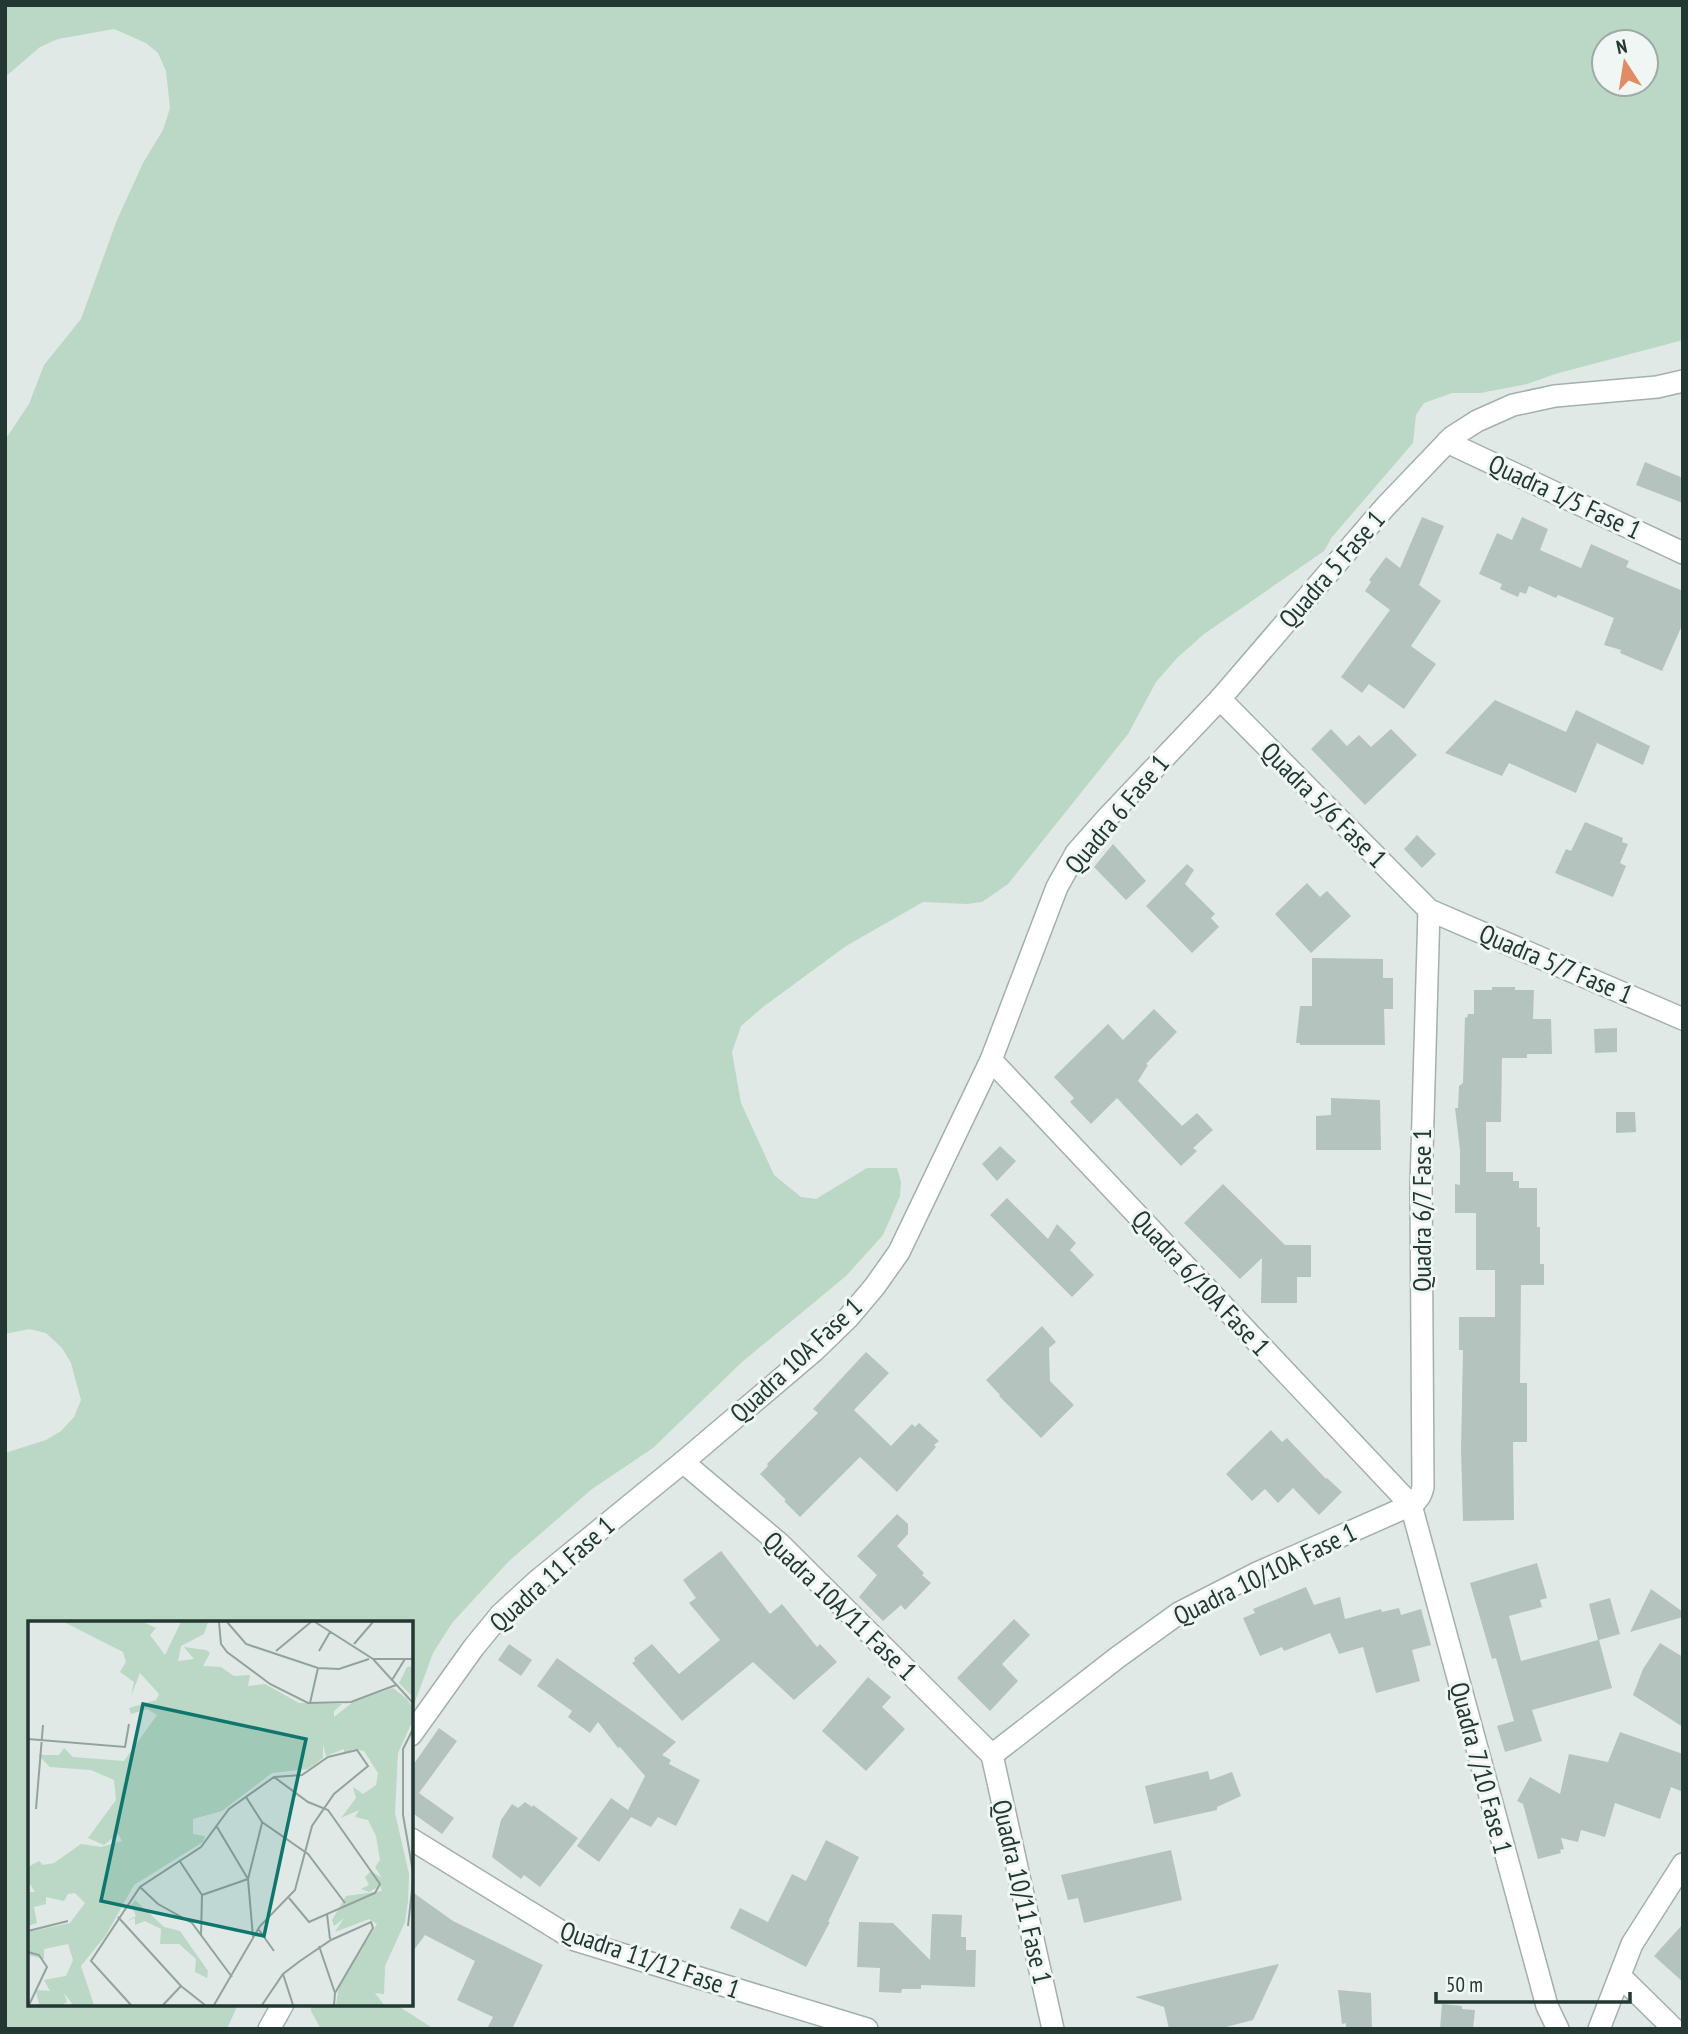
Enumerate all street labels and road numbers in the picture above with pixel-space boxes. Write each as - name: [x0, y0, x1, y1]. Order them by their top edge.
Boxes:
- street label: Quadra 1/5 Fase 1: [1484, 447, 1647, 546]
- street label: Quadra 5 Fase 1: [1271, 503, 1392, 634]
- street label: Quadra 5/6 Fase 1: [1254, 735, 1394, 875]
- street label: Quadra 6 Fase 1: [1057, 747, 1176, 880]
- street label: Quadra 5/7 Fase 1: [1474, 916, 1638, 1011]
- street label: Quadra 6/7 Fase 1: [1405, 1128, 1438, 1292]
- street label: Quadra 6/10A Fase 1: [1125, 1203, 1277, 1363]
- street label: Quadra 10A Fase 1: [723, 1290, 869, 1429]
- street label: Quadra 11 Fase 1: [482, 1509, 621, 1638]
- street label: Quadra 10/10A Fase 1: [1168, 1515, 1362, 1632]
- street label: Quadra 10A/11 Fase 1: [757, 1524, 924, 1687]
- street label: Quadra 7/10 Fase 1: [1443, 1678, 1520, 1857]
- street label: Quadra 10/11 Fase 1: [985, 1797, 1060, 1987]
- street label: Quadra 11/12 Fase 1: [556, 1913, 744, 2006]

